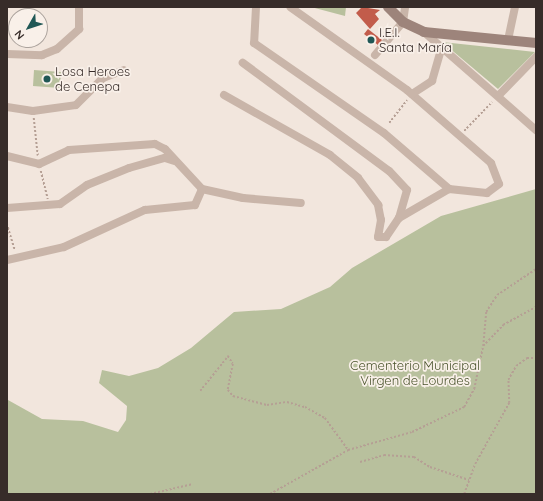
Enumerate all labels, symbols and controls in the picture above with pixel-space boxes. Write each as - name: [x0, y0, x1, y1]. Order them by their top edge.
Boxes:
- north arrow: [8, 8, 48, 48]
- place label: I.E.I. Santa María: [379, 25, 452, 56]
- text: N: [11, 27, 27, 42]
- marker: I.E.I. Santa María: [366, 35, 376, 45]
- place label: Losa Heroes de Cenepa: [55, 64, 130, 95]
- marker: Losa Heroes de Cenepa: [42, 74, 52, 84]
- park label: Cementerio Municipal Virgen de Lourdes: [350, 358, 480, 389]

